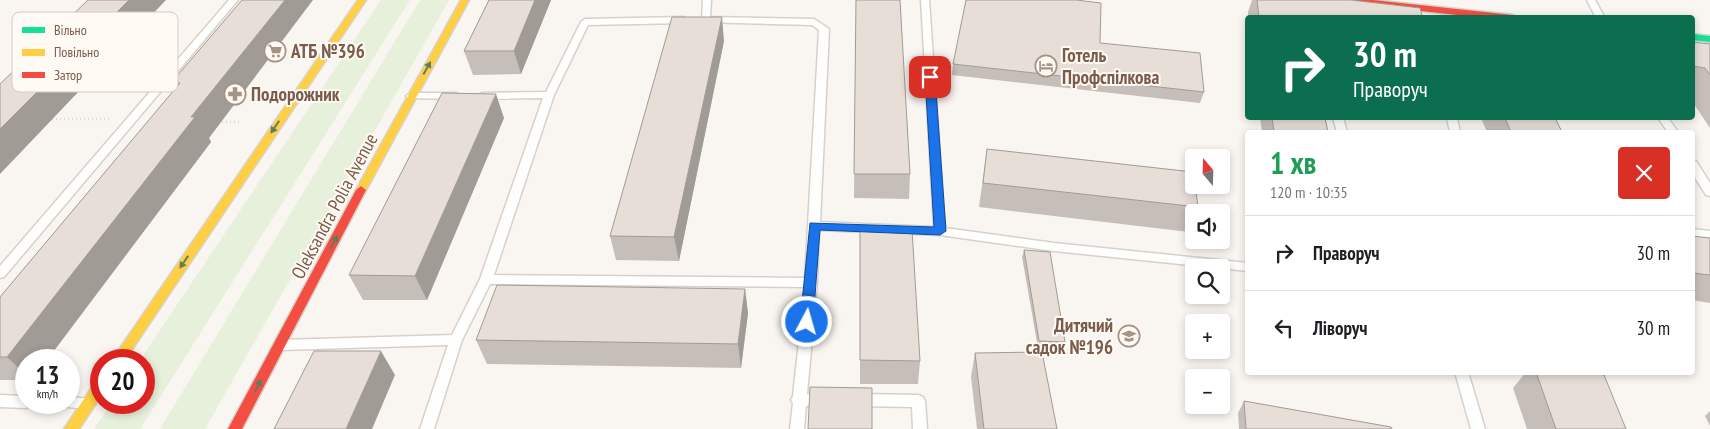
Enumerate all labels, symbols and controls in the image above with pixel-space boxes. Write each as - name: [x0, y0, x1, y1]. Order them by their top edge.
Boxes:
- legend: [12, 12, 178, 92]
- text: Вільно: [54, 21, 87, 39]
- text: 30 m: [1353, 31, 1417, 77]
- icon: right: [1270, 35, 1335, 100]
- supermarket icon: АТБ №396: [263, 39, 287, 63]
- place label: АТБ №396: [290, 39, 365, 63]
- text: Повільно: [54, 43, 99, 61]
- place label: Готель Профспілкова: [1062, 43, 1159, 89]
- hotel icon: Готель Профспілкова: [1034, 54, 1058, 78]
- pin: [909, 56, 951, 98]
- one-way arrow: [423, 61, 431, 75]
- icon: arrive: [916, 63, 944, 91]
- text: Затор: [54, 66, 82, 84]
- text: Праворуч: [1353, 75, 1428, 103]
- pharmacy icon: Подорожник: [223, 82, 247, 106]
- place label: Подорожник: [251, 82, 340, 106]
- one-way arrow: [270, 121, 280, 134]
- street label: Oleksandra Polia Avenue: [286, 129, 383, 283]
- text: 1 хв: [1270, 143, 1316, 182]
- button: close: [1618, 147, 1670, 199]
- north arrow: [1185, 149, 1230, 194]
- map controls: [1185, 149, 1230, 414]
- text: 120 m · 10:35: [1270, 182, 1348, 202]
- button: sound: [1185, 204, 1230, 249]
- one-way arrow: [330, 235, 338, 249]
- icon: right: [1270, 239, 1298, 267]
- text: Праворуч: [1313, 241, 1380, 265]
- text: 30 m: [1637, 241, 1670, 265]
- one-way arrow: [179, 255, 189, 269]
- button: search: [1185, 259, 1230, 304]
- position arrow: [780, 295, 832, 347]
- place label: Дитячий садок №196: [1026, 313, 1113, 359]
- button: +: [1185, 314, 1230, 359]
- icon: left: [1270, 314, 1298, 342]
- text: Ліворуч: [1313, 316, 1367, 340]
- text: 30 m: [1637, 316, 1670, 340]
- school or university icon: Дитячий садок №196: [1117, 324, 1141, 348]
- speed limit sign: 20: [90, 349, 155, 414]
- text: 13: [36, 359, 59, 391]
- button: −: [1185, 369, 1230, 414]
- one-way arrow: [254, 379, 262, 393]
- text: km/h: [37, 386, 58, 401]

